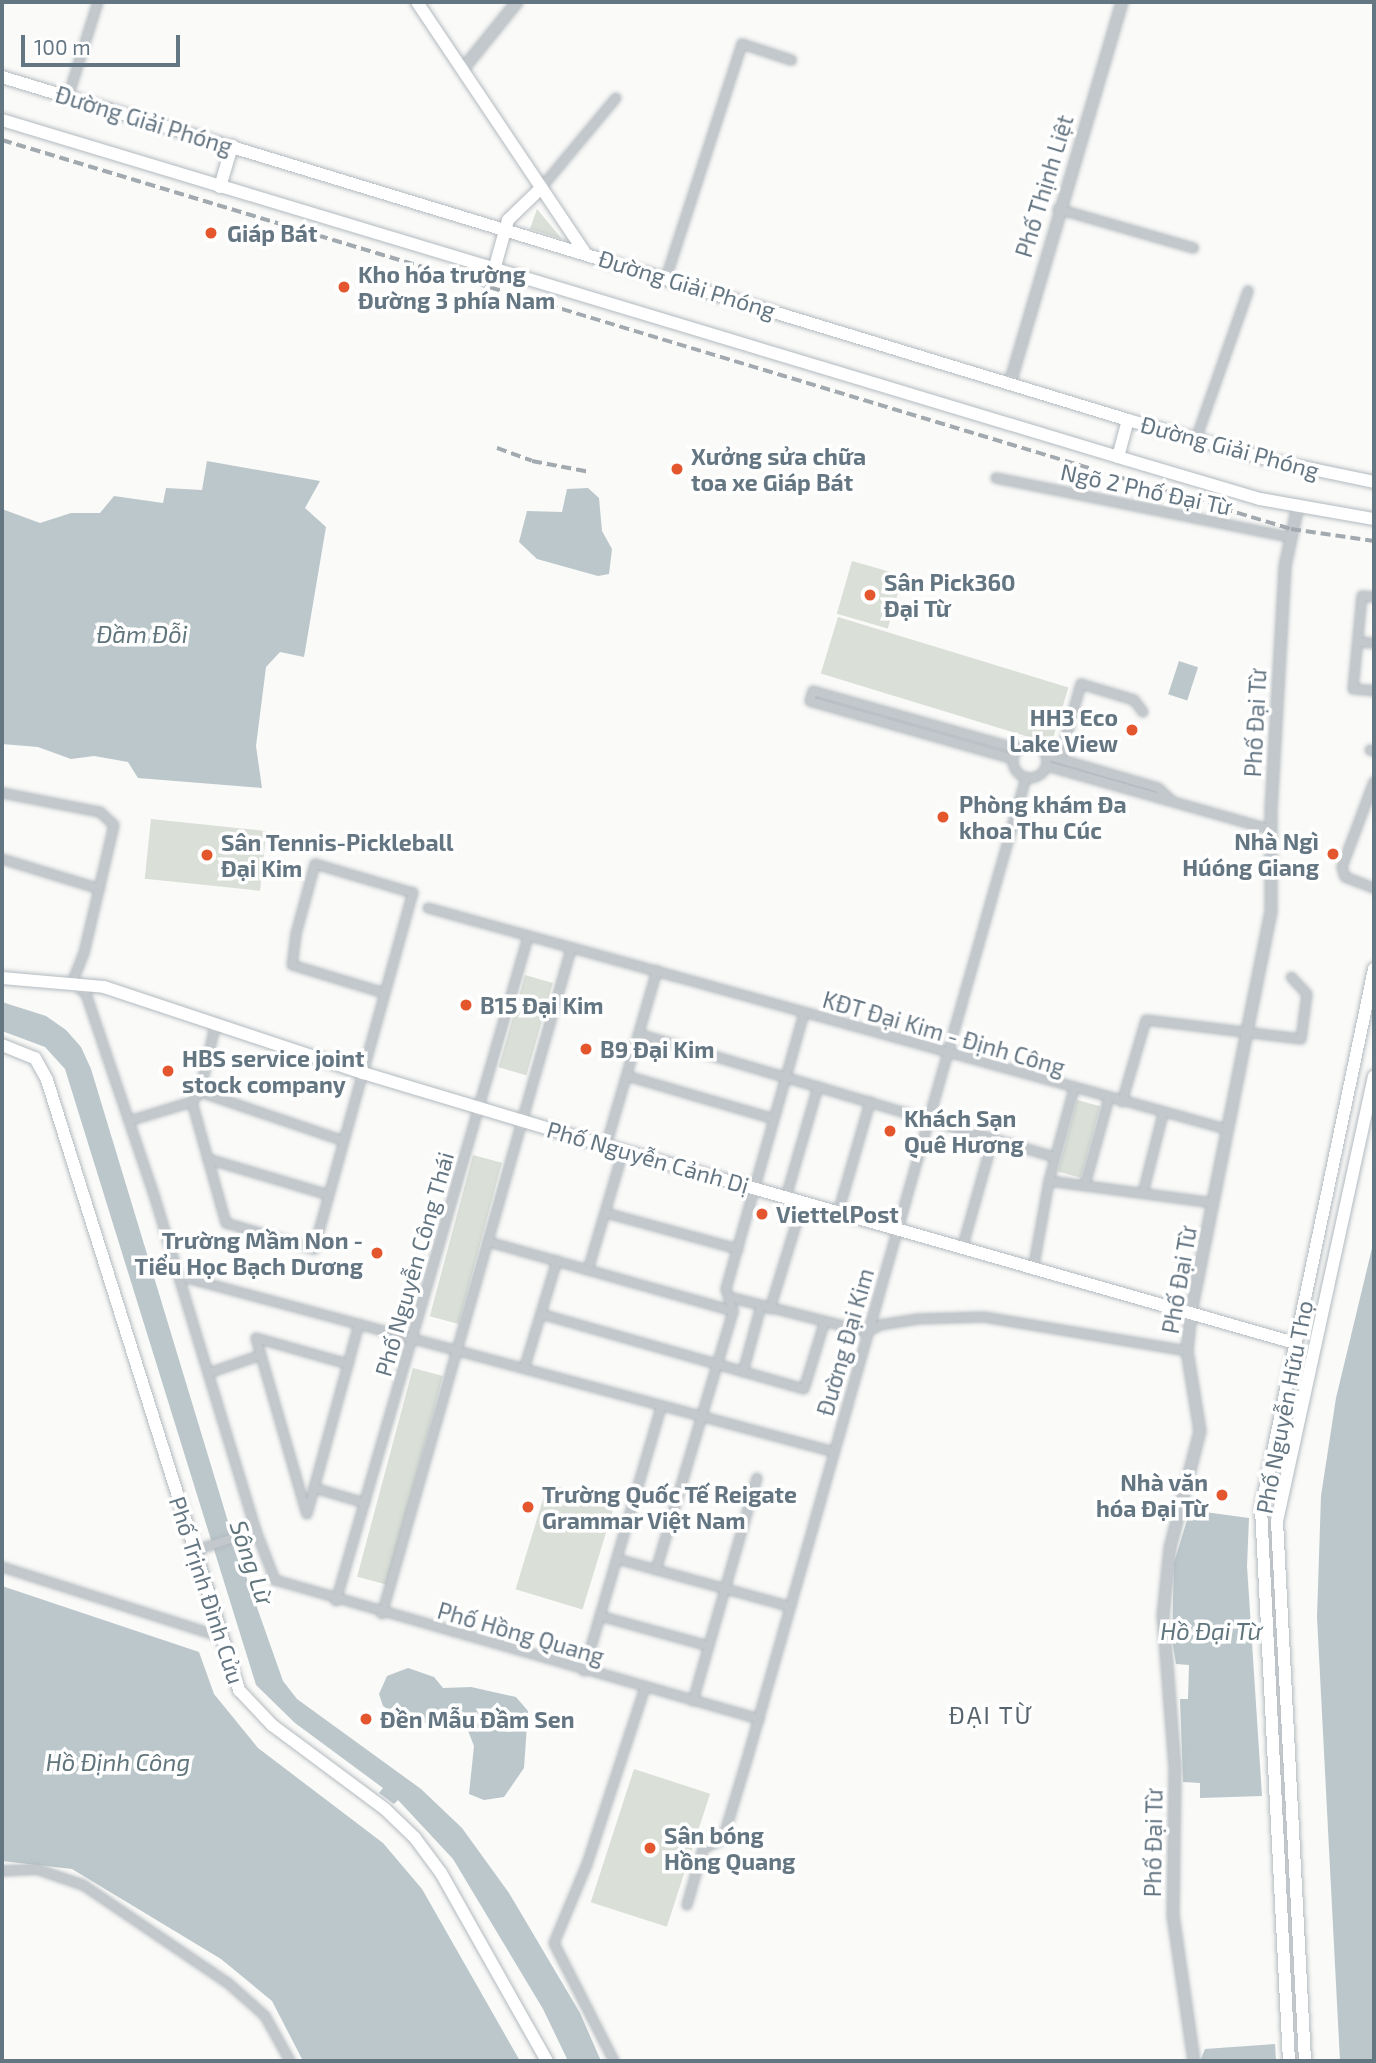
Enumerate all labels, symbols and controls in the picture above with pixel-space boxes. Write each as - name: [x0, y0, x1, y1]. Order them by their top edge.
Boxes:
- scale bar: [24, 21, 184, 65]
- text: 100 m: [34, 34, 91, 59]
- street label: Đường Giải Phóng: [52, 80, 236, 160]
- street label: Phố Thịnh Liệt: [1009, 111, 1079, 261]
- place label: Giáp Bát: [227, 219, 317, 247]
- marker: Giáp Bát: [201, 223, 221, 243]
- street label: Đường Giải Phóng: [595, 244, 779, 324]
- place label: Kho hóa trường Đường 3 phía Nam: [358, 260, 555, 314]
- marker: Kho hóa trường Đường 3 phía Nam: [336, 279, 352, 295]
- street label: Đường Giải Phóng: [1138, 410, 1322, 484]
- place label: Xưởng sửa chữa toa xe Giáp Bát: [691, 442, 866, 496]
- street label: Ngõ 2 Phố Đại Từ: [1058, 457, 1234, 521]
- marker: Xưởng sửa chữa toa xe Giáp Bát: [669, 461, 685, 477]
- place label: Sân Pick360 Đại Từ: [884, 568, 1016, 622]
- marker: Sân Pick360 Đại Từ: [862, 587, 878, 603]
- water label: Đầm Đỗi: [96, 620, 188, 648]
- street label: Phố Đại Từ: [1238, 668, 1272, 778]
- place label: HH3 Eco Lake View: [1009, 703, 1118, 757]
- marker: HH3 Eco Lake View: [1124, 722, 1140, 738]
- place label: Phòng khám Đa khoa Thu Cúc: [959, 790, 1127, 844]
- marker: Phòng khám Đa khoa Thu Cúc: [933, 807, 953, 827]
- place label: Nhà Ngì Húóng Giang: [1182, 827, 1319, 881]
- place label: Sân Tennis-Pickleball Đại Kim: [221, 828, 454, 882]
- marker: Nhà Ngì Húóng Giang: [1325, 846, 1341, 862]
- marker: Sân Tennis-Pickleball Đại Kim: [199, 847, 215, 863]
- street label: KĐT Đại Kim - Định Công: [819, 985, 1069, 1081]
- place label: B15 Đại Kim: [480, 991, 604, 1019]
- marker: B15 Đại Kim: [458, 997, 474, 1013]
- place label: B9 Đại Kim: [600, 1035, 715, 1063]
- marker: B9 Đại Kim: [578, 1041, 594, 1057]
- place label: HBS service joint stock company: [182, 1044, 364, 1098]
- marker: HBS service joint stock company: [160, 1063, 176, 1079]
- place label: Khách Sạn Quê Hương: [904, 1104, 1024, 1158]
- street label: Phố Nguyễn Cảnh Dị: [544, 1115, 752, 1199]
- marker: Khách Sạn Quê Hương: [882, 1123, 898, 1139]
- street label: Phố Nguyễn Công Thái: [369, 1148, 459, 1380]
- place label: ViettelPost: [776, 1200, 899, 1228]
- marker: ViettelPost: [754, 1206, 770, 1222]
- street label: Phố Đại Từ: [1156, 1224, 1202, 1336]
- place label: Trường Mầm Non - Tiểu Học Bạch Dương: [135, 1226, 363, 1280]
- marker: Trường Mầm Non - Tiểu Học Bạch Dương: [369, 1245, 385, 1261]
- street label: Đường Đại Kim: [811, 1265, 879, 1419]
- street label: Phố Nguyễn Hữu Thọ: [1250, 1298, 1318, 1516]
- place label: Nhà văn hóa Đại Từ: [1095, 1468, 1208, 1522]
- place label: Trường Quốc Tế Reigate Grammar Việt Nam: [542, 1480, 797, 1534]
- marker: Nhà văn hóa Đại Từ: [1214, 1487, 1230, 1503]
- street label: Phố Trịnh Đình Cửu: [164, 1493, 250, 1687]
- marker: Trường Quốc Tế Reigate Grammar Việt Nam: [520, 1499, 536, 1515]
- water label: Sông Lừ: [224, 1516, 280, 1608]
- street label: Phố Hồng Quang: [434, 1596, 608, 1670]
- water label: Hồ Đại Từ: [1160, 1617, 1262, 1645]
- district label: ĐẠI TỪ: [949, 1701, 1033, 1729]
- place label: Đền Mẫu Đầm Sen: [380, 1705, 575, 1733]
- marker: Đền Mẫu Đầm Sen: [358, 1711, 374, 1727]
- water label: Hồ Định Công: [46, 1748, 190, 1776]
- street label: Phố Đại Từ: [1138, 1788, 1168, 1898]
- place label: Sân bóng Hồng Quang: [664, 1821, 795, 1875]
- marker: Sân bóng Hồng Quang: [642, 1840, 658, 1856]

